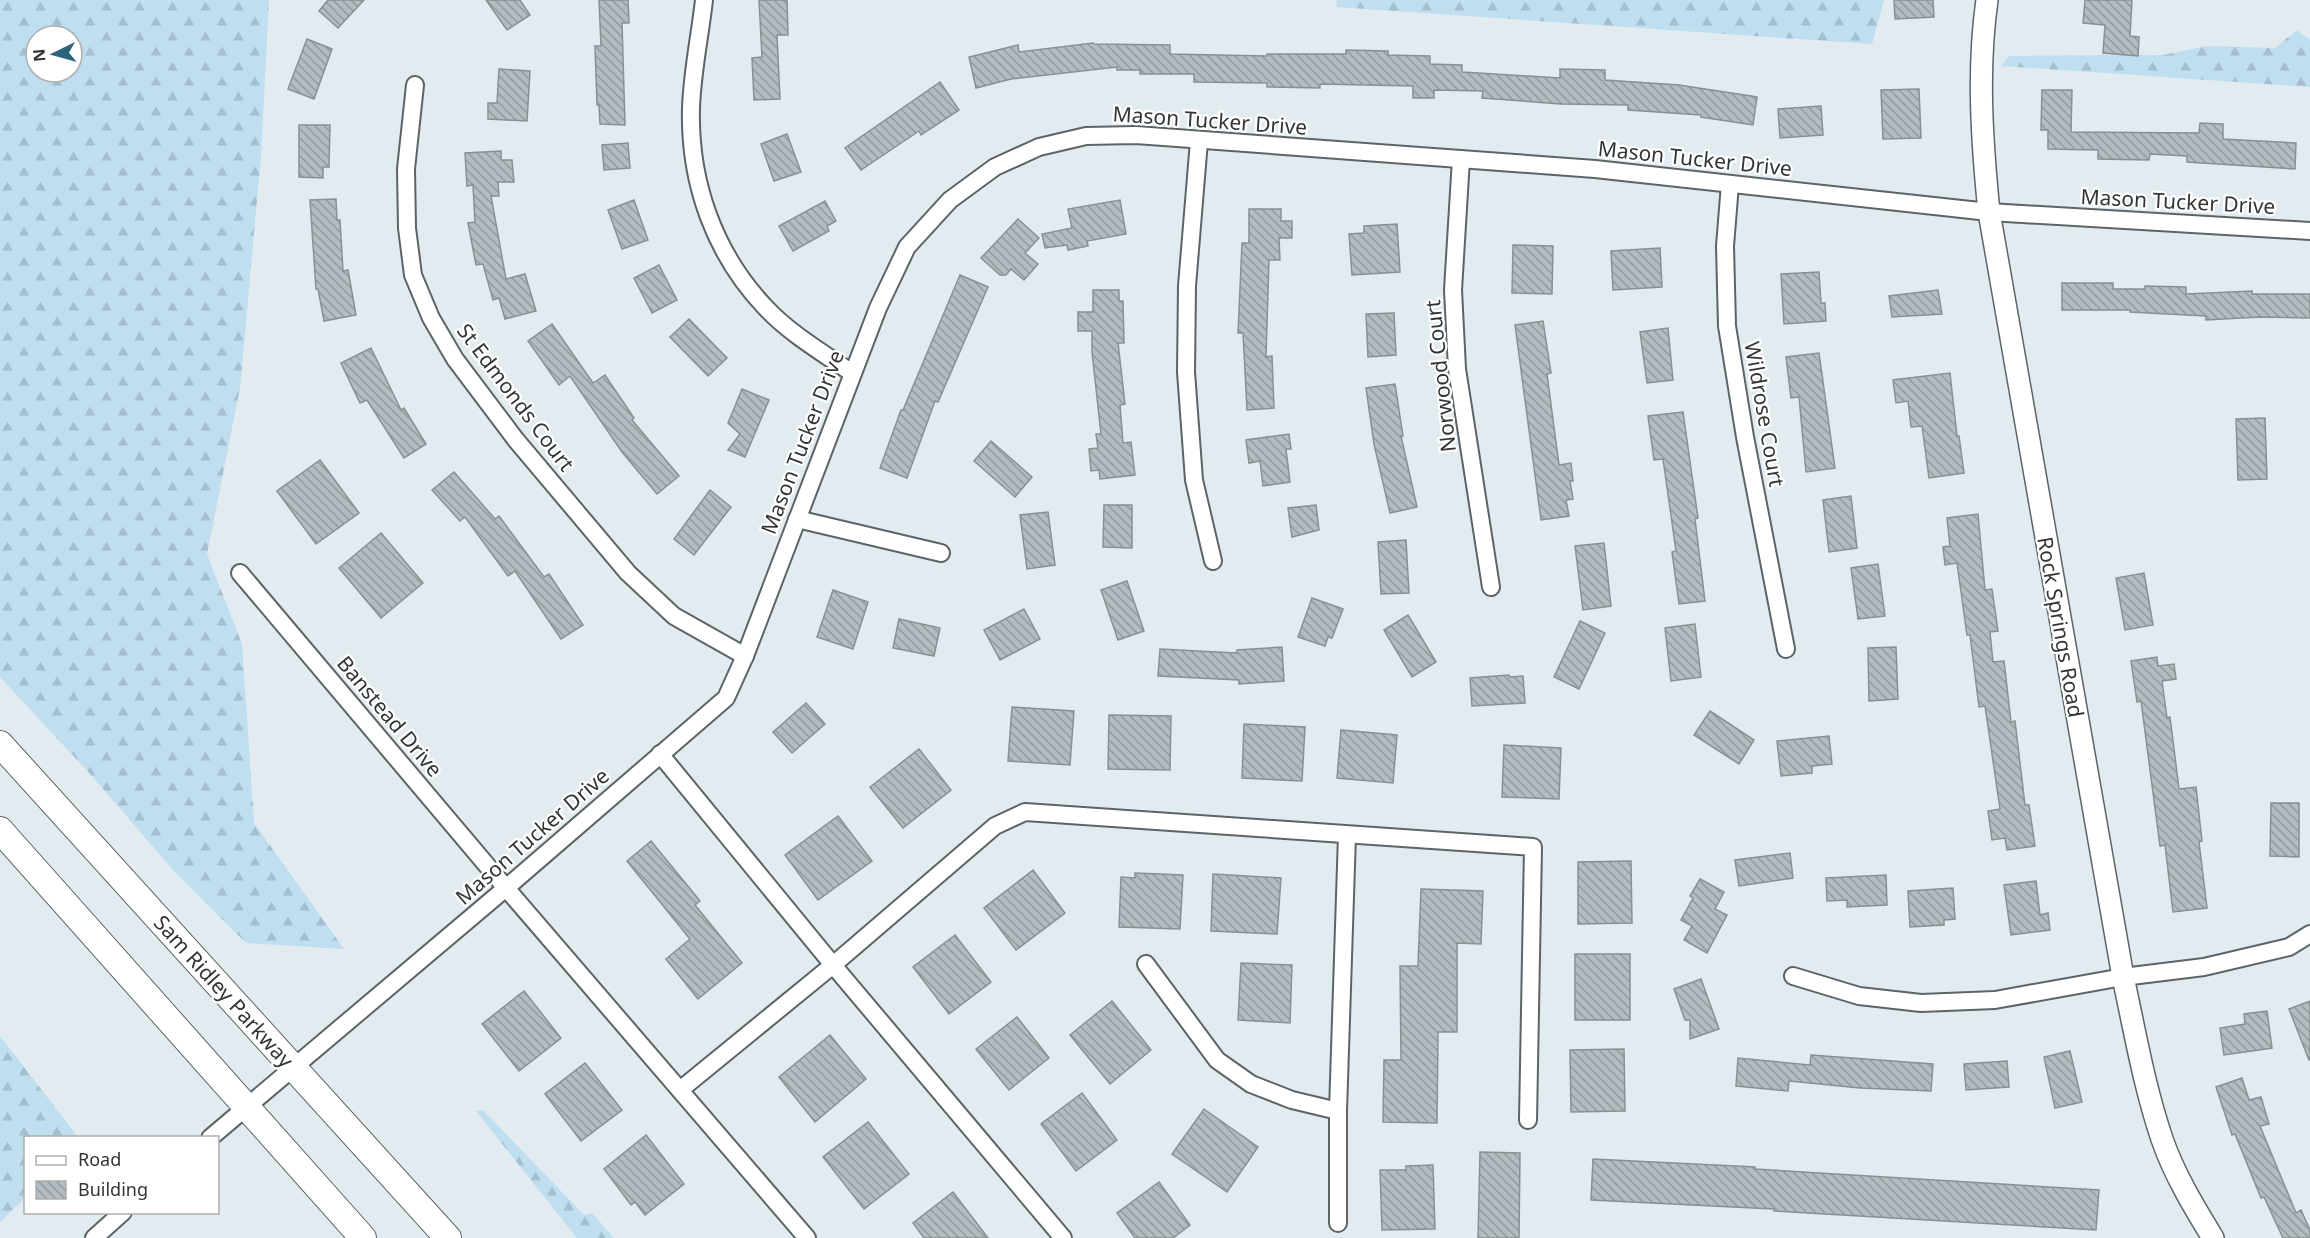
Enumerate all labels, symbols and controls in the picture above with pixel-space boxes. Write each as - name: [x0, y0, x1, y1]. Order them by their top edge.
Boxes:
- north arrow: [24, 24, 84, 84]
- text: N: [28, 48, 51, 63]
- street label: Mason Tucker Drive: [1112, 99, 1308, 141]
- street label: Mason Tucker Drive: [1597, 134, 1793, 182]
- street label: Mason Tucker Drive: [2080, 182, 2276, 220]
- street label: Norwood Court: [1418, 298, 1462, 453]
- street label: St Edmonds Court: [451, 317, 581, 477]
- street label: Wildrose Court: [1738, 339, 1792, 489]
- street label: Mason Tucker Drive: [754, 346, 850, 538]
- street label: Rock Springs Road: [2031, 534, 2091, 720]
- street label: Banstead Drive: [331, 650, 449, 782]
- street label: Mason Tucker Drive: [449, 762, 615, 910]
- street label: Sam Ridley Parkway: [148, 909, 300, 1073]
- legend: [24, 1136, 219, 1214]
- text: Road: [78, 1147, 121, 1171]
- text: Building: [78, 1177, 148, 1201]

